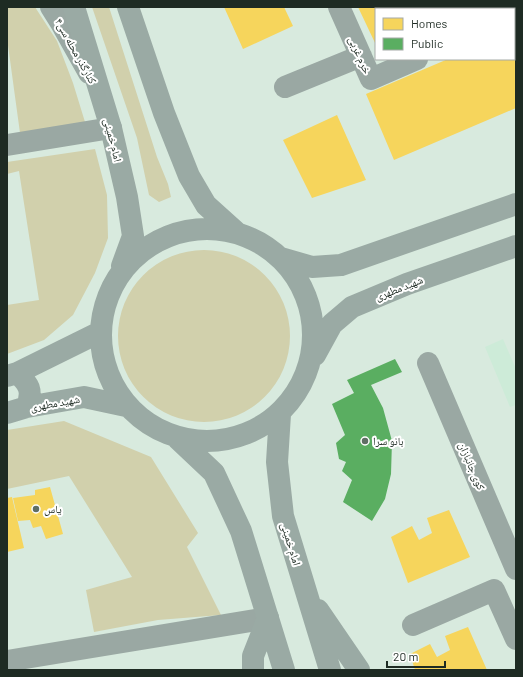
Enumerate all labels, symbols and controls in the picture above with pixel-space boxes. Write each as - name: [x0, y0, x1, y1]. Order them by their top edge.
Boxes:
- legend: [375, 8, 515, 60]
- street label: کنارگذر محله سی۴: [52, 16, 100, 87]
- text: Homes: [411, 16, 448, 30]
- street label: خرم غربی: [346, 34, 374, 76]
- text: Public: [411, 36, 443, 50]
- street label: امام خمینی: [101, 117, 125, 163]
- street label: شهید مطهری: [373, 272, 425, 304]
- street label: شهید مطهری: [29, 392, 81, 414]
- place label: بانو سرا: [373, 434, 403, 447]
- marker: بانو سرا: [360, 436, 370, 446]
- street label: کوی جانبازان: [456, 440, 489, 493]
- place label: یاس: [44, 502, 62, 516]
- marker: یاس: [31, 504, 41, 514]
- street label: امام خمینی: [278, 521, 304, 567]
- scale bar: [387, 643, 445, 669]
- text: 20 m: [393, 649, 419, 663]

